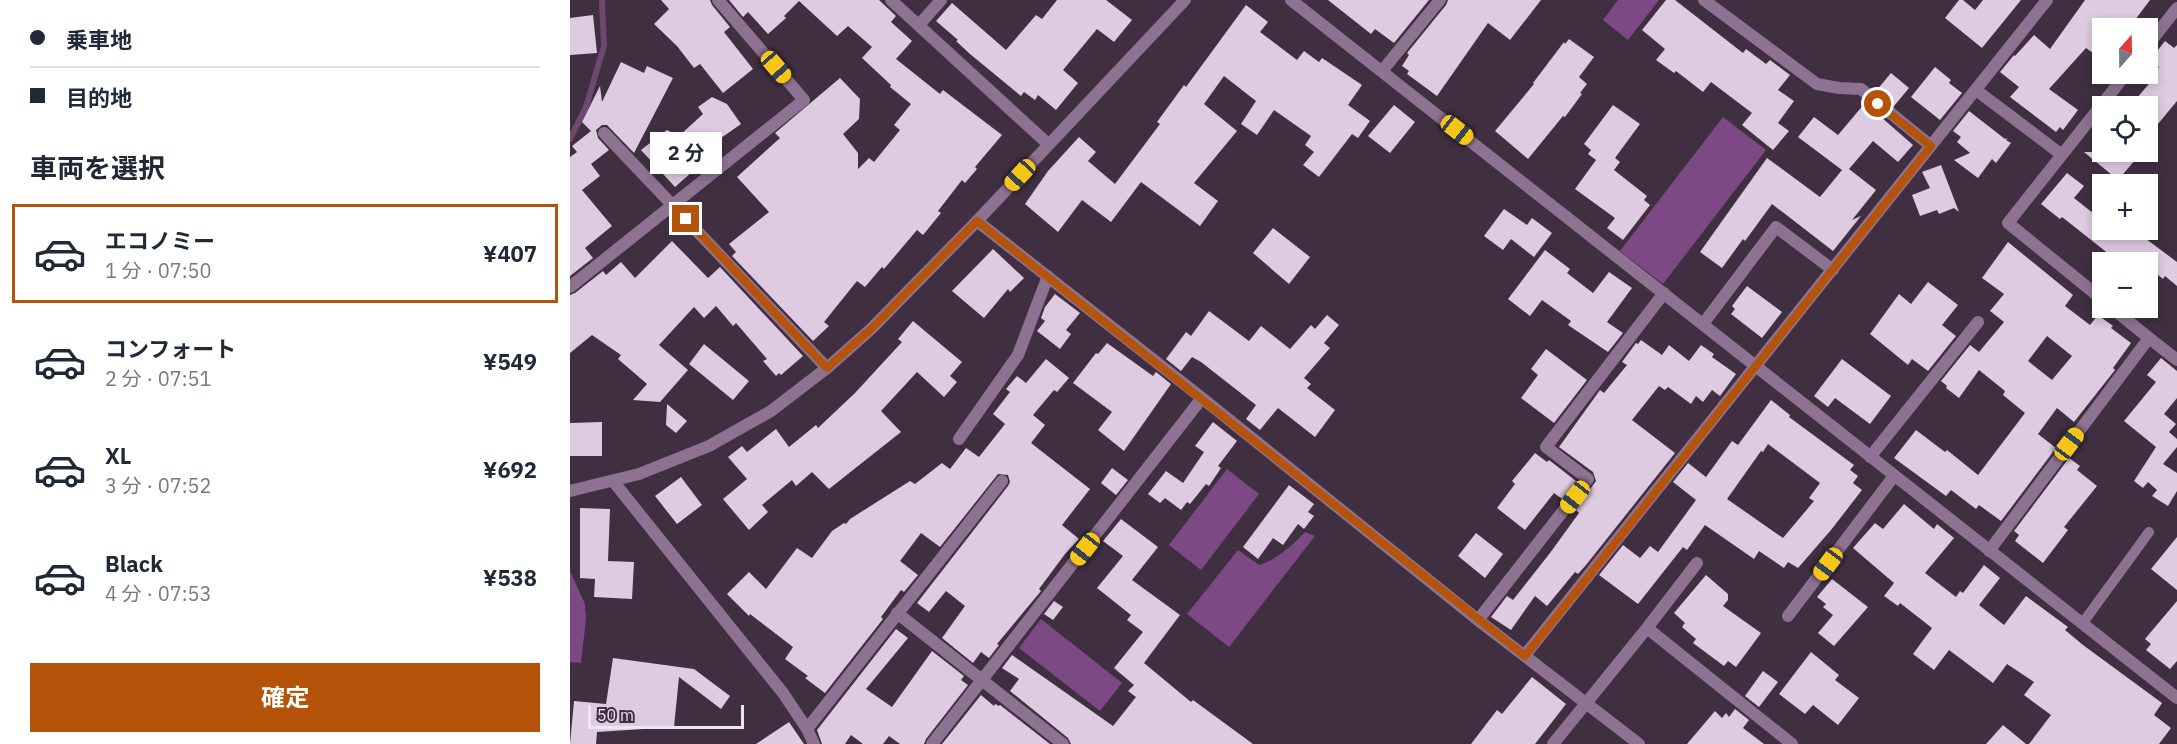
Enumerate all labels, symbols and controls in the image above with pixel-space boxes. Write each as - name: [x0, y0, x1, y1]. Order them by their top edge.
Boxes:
- north arrow: [2092, 18, 2158, 84]
- map controls: [2092, 18, 2158, 318]
- text: 乗車地: [66, 25, 132, 54]
- car: [757, 48, 795, 86]
- text: 目的地: [66, 83, 132, 112]
- route start: [1864, 90, 1891, 117]
- button: locate: [2092, 96, 2158, 162]
- car: [1437, 112, 1477, 148]
- callout: 2 分: [650, 132, 722, 174]
- text: 2 分: [668, 139, 704, 166]
- text: 車両を選択: [30, 150, 165, 185]
- car: [1001, 156, 1039, 194]
- button: +: [2092, 174, 2158, 240]
- route end: [672, 205, 699, 232]
- text: エコノミー: [105, 226, 215, 255]
- icon: car: [33, 227, 87, 281]
- text: ¥407: [483, 239, 537, 268]
- button: −: [2092, 252, 2158, 318]
- text: 1 分 · 07:50: [105, 257, 212, 284]
- text: コンフォート: [105, 334, 236, 363]
- icon: car: [33, 335, 87, 389]
- text: ¥549: [483, 347, 537, 376]
- text: 2 分 · 07:51: [105, 365, 212, 392]
- car: [2051, 424, 2087, 464]
- text: XL: [105, 441, 131, 470]
- icon: car: [33, 443, 87, 497]
- text: ¥692: [483, 455, 537, 484]
- text: 3 分 · 07:52: [105, 472, 212, 499]
- car: [1557, 477, 1593, 517]
- car: [1067, 529, 1103, 569]
- car: [1810, 544, 1846, 584]
- text: Black: [105, 549, 163, 578]
- icon: car: [33, 551, 87, 605]
- text: ¥538: [483, 563, 537, 592]
- text: 4 分 · 07:53: [105, 580, 212, 607]
- button: 確定: [30, 663, 540, 732]
- scale bar: [588, 702, 744, 730]
- text: 50 m: [597, 705, 634, 725]

